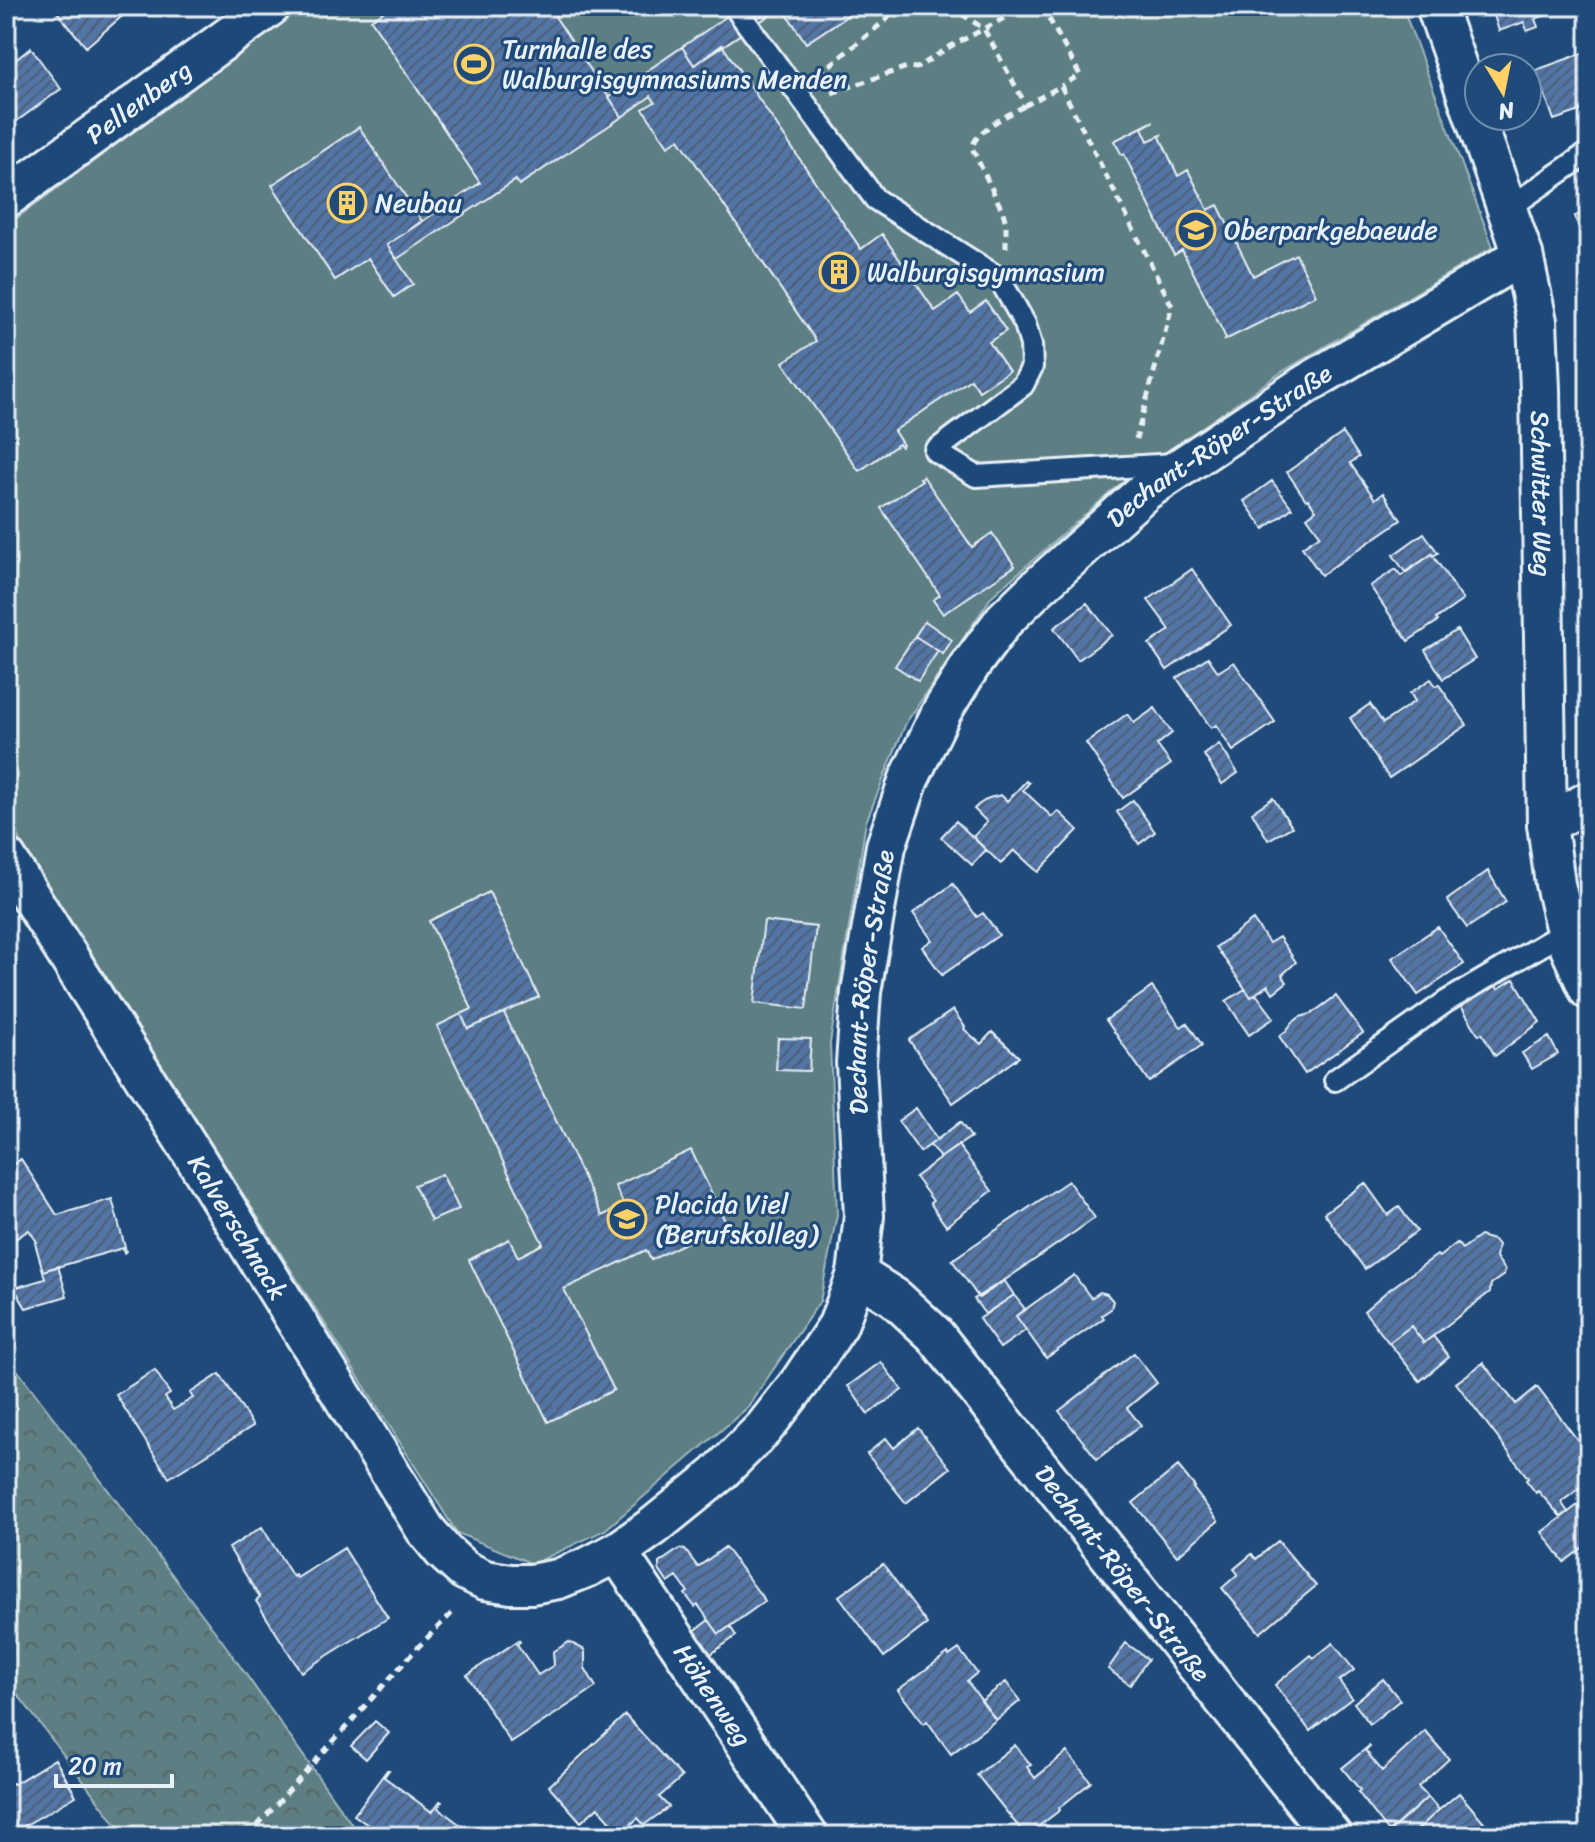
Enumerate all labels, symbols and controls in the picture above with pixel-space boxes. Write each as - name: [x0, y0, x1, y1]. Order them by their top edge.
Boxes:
- place label: Turnhalle des Walburgisgymnasiums Menden: [502, 26, 847, 102]
- sports icon: Turnhalle des Walburgisgymnasiums Menden: [453, 43, 495, 85]
- street label: Pellenberg: [76, 47, 202, 156]
- north arrow: [1463, 52, 1543, 132]
- text: N: [1495, 91, 1518, 132]
- place label: Neubau: [375, 180, 462, 226]
- building icon: Neubau: [326, 182, 368, 224]
- place label: Oberparkgebaeude: [1224, 207, 1438, 253]
- school or university icon: Oberparkgebaeude: [1175, 209, 1217, 251]
- place label: Walburgisgymnasium: [867, 249, 1105, 295]
- building icon: Walburgisgymnasium: [818, 251, 860, 293]
- street label: Dechant-Röper-Straße: [1095, 350, 1341, 539]
- street label: Schwitter Weg: [1517, 410, 1566, 577]
- street label: Dechant-Röper-Straße: [833, 846, 908, 1116]
- street label: Kalverschnack: [175, 1145, 301, 1309]
- place label: Placida Viel (Berufskolleg): [655, 1181, 820, 1257]
- school or university icon: Placida Viel (Berufskolleg): [606, 1198, 648, 1240]
- street label: Dechant-Röper-Straße: [1023, 1454, 1224, 1693]
- street label: Höhenweg: [661, 1633, 765, 1756]
- scale bar: [56, 1738, 172, 1788]
- text: 20 m: [68, 1745, 122, 1787]

